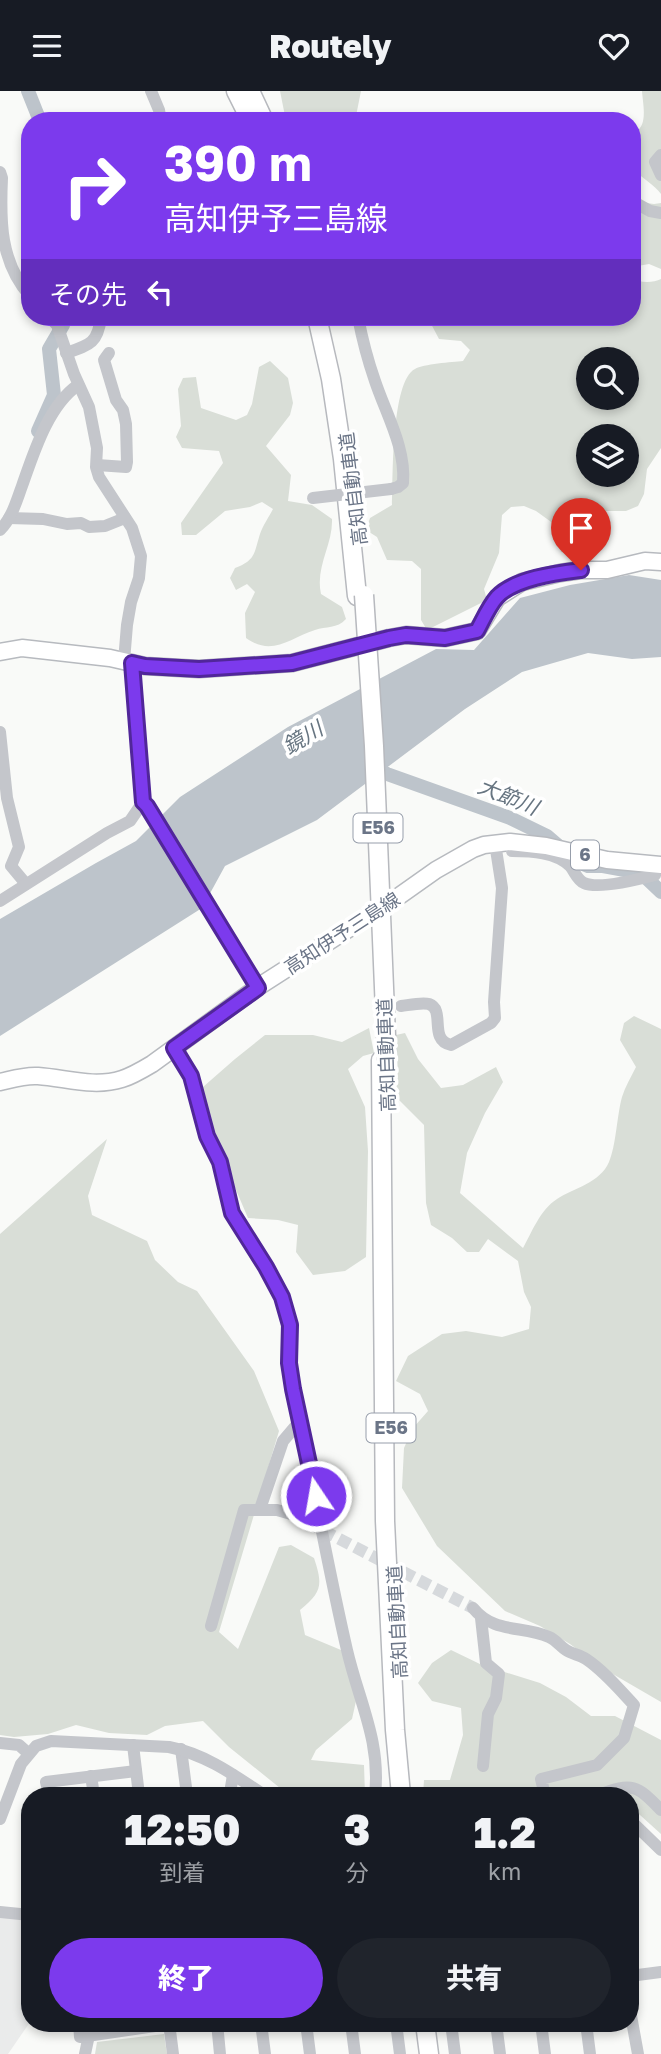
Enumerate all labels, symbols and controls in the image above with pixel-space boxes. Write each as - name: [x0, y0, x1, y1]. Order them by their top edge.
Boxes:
- icon: menu: [28, 27, 66, 65]
- text: Routely: [269, 27, 392, 65]
- icon: heart: [595, 27, 633, 65]
- text: 390 m: [164, 133, 312, 192]
- icon: right: [49, 140, 140, 231]
- text: 高知伊予三島線: [164, 199, 388, 237]
- icon: left: [141, 273, 179, 311]
- text: その先: [49, 279, 127, 310]
- map controls: [576, 347, 639, 487]
- button: search: [576, 347, 639, 410]
- button: layers: [576, 424, 639, 487]
- street label: 高知自動車道: [334, 431, 371, 547]
- pin: [551, 498, 611, 570]
- icon: arrive: [562, 509, 600, 547]
- water label: 鏡川: [278, 714, 329, 759]
- water label: 大節川: [474, 772, 544, 821]
- road number: E56: [354, 813, 402, 843]
- road number: 6: [571, 841, 599, 869]
- street label: 高知伊予三島線: [280, 887, 404, 978]
- street label: 高知自動車道: [372, 998, 399, 1112]
- road number: E56: [366, 1413, 416, 1443]
- position arrow: [279, 1459, 353, 1533]
- street label: 高知自動車道: [382, 1564, 411, 1680]
- text: 12:50: [124, 1804, 241, 1854]
- text: 3: [344, 1804, 370, 1854]
- text: 1.2: [474, 1807, 536, 1857]
- text: km: [488, 1857, 521, 1885]
- text: 到着: [159, 1858, 205, 1886]
- text: 分: [346, 1858, 369, 1886]
- button: 終了: [49, 1938, 323, 2018]
- button: 共有: [337, 1938, 611, 2018]

